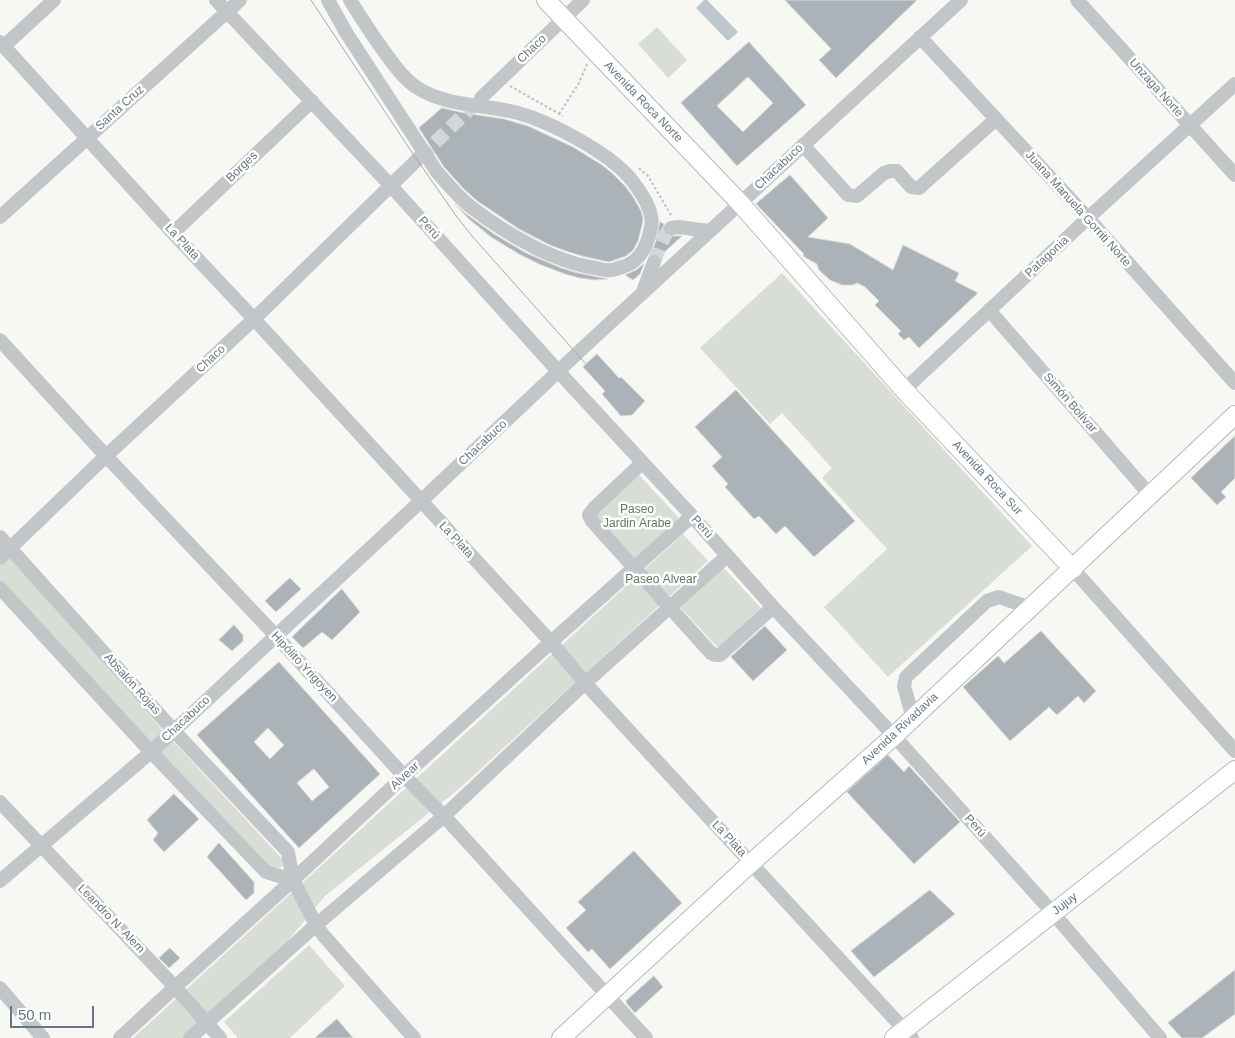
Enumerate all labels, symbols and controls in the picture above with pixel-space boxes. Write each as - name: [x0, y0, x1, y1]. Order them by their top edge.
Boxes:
- street label: Chaco: [515, 32, 549, 66]
- street label: Unzaga Norte: [1126, 56, 1186, 120]
- street label: Avenida Roca Norte: [601, 58, 685, 146]
- street label: Santa Cruz: [93, 83, 147, 133]
- street label: Chacabuco: [752, 141, 806, 193]
- street label: Juana Manuela Gorriti Norte: [1022, 148, 1134, 270]
- street label: Borges: [223, 149, 261, 185]
- street label: Perú: [415, 214, 443, 242]
- street label: La Plata: [162, 221, 202, 263]
- street label: Patagonia: [1022, 233, 1072, 281]
- street label: Chaco: [193, 342, 229, 376]
- street label: Simón Bolívar: [1040, 370, 1100, 436]
- street label: Chacabuco: [456, 417, 510, 469]
- street label: Avenida Roca Sur: [949, 438, 1025, 518]
- park label: Paseo Jardin Arabe: [603, 503, 671, 531]
- street label: Perú: [688, 513, 716, 541]
- street label: La Plata: [436, 519, 476, 561]
- park label: Paseo Alvear: [625, 573, 697, 587]
- street label: Hipólito Yrigoyen: [268, 629, 340, 705]
- street label: Absalón Rojas: [101, 650, 163, 718]
- street label: Avenida Rivadavia: [859, 690, 941, 768]
- street label: Chacabuco: [159, 693, 213, 745]
- street label: Alvear: [388, 759, 422, 793]
- street label: Perú: [961, 812, 989, 840]
- street label: La Plata: [709, 818, 749, 860]
- street label: Leandro N. Alem: [75, 882, 147, 956]
- street label: Jujuy: [1050, 890, 1080, 918]
- scale bar: [12, 996, 96, 1028]
- text: 50 m: [18, 1006, 51, 1023]

